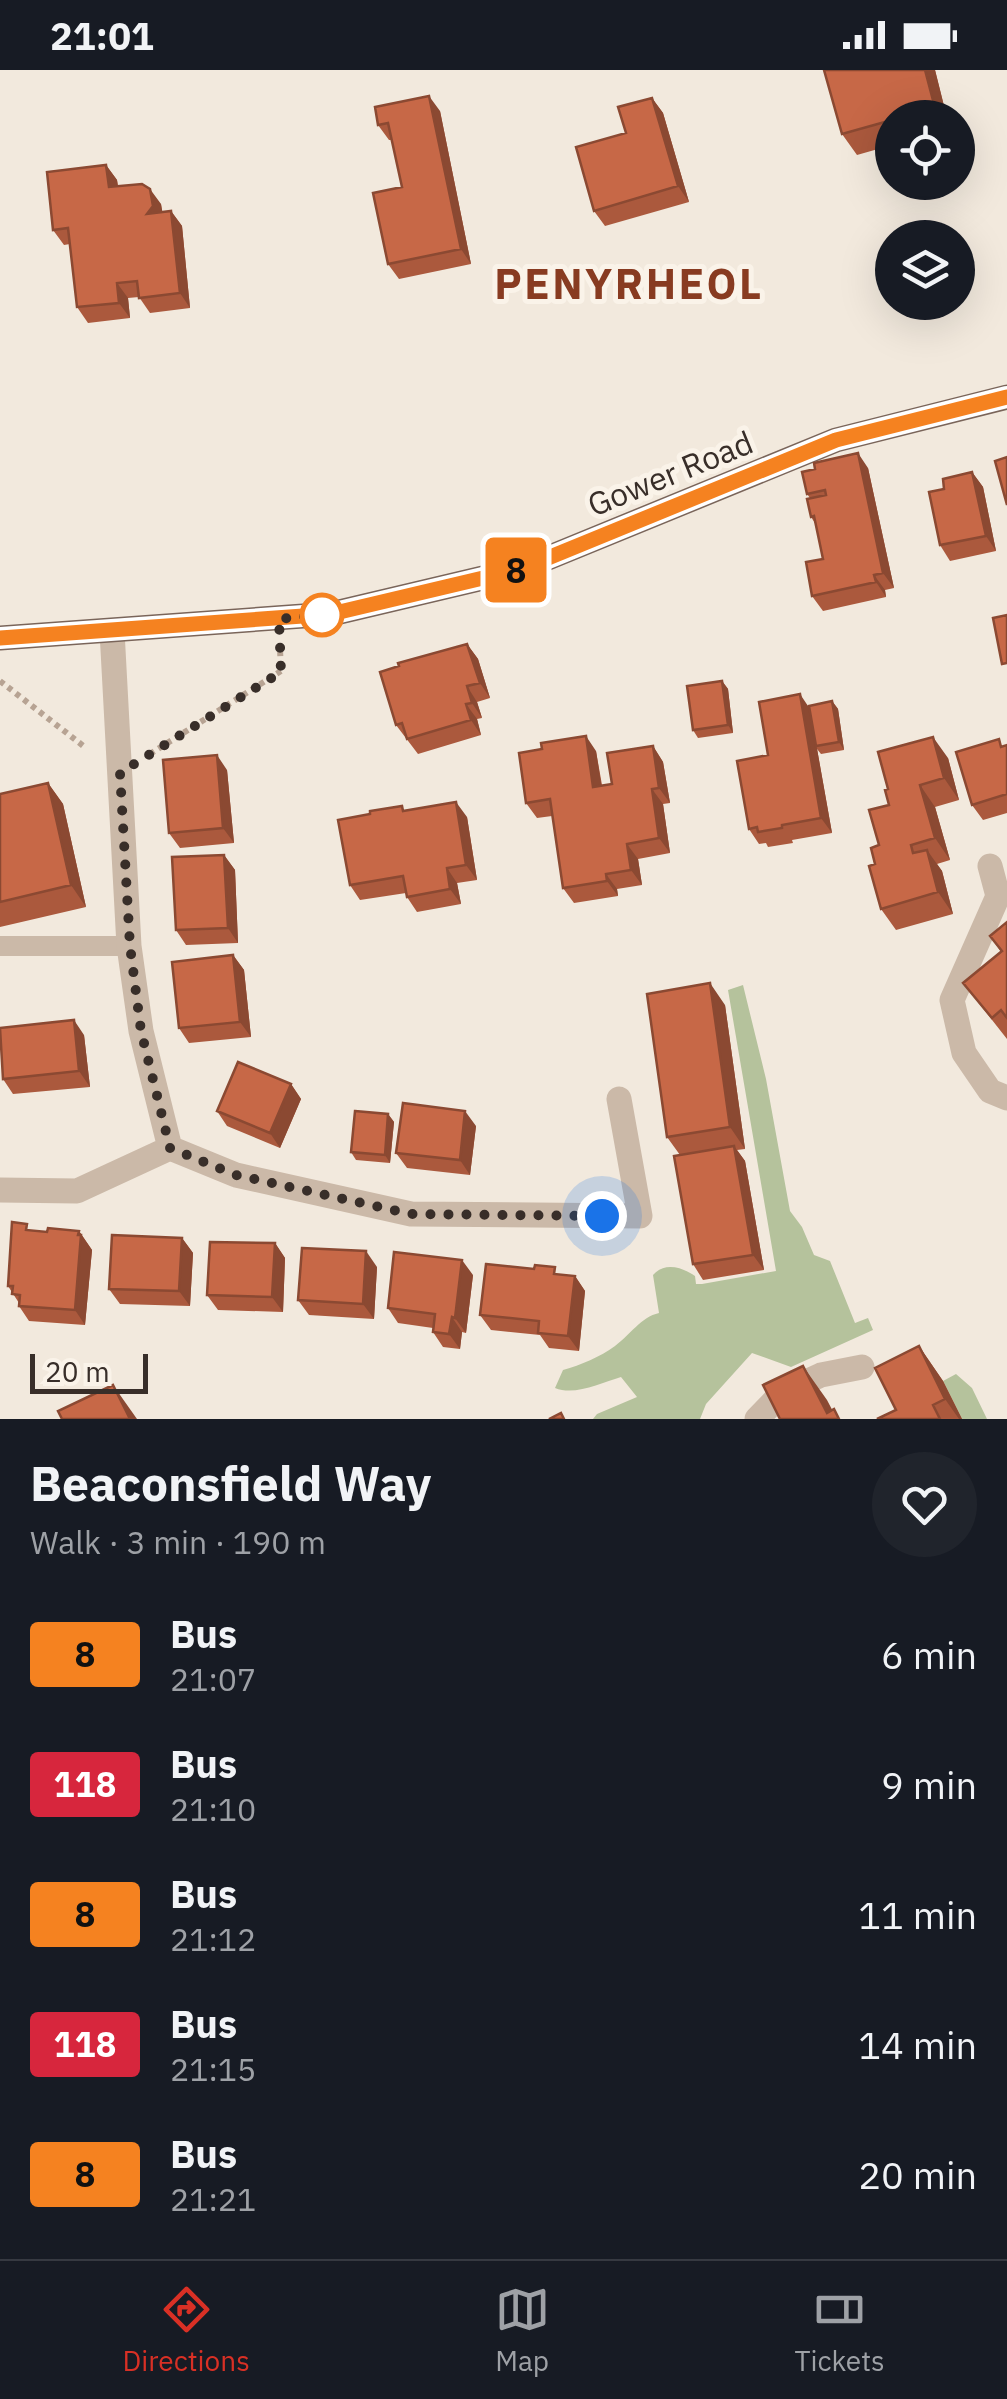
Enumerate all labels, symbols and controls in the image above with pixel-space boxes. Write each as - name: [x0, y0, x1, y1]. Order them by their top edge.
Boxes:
- text: 21:01: [50, 11, 154, 60]
- map controls: [875, 100, 975, 320]
- button: locate: [875, 100, 975, 200]
- button: layers: [875, 220, 975, 320]
- district label: PENYRHEOL: [494, 256, 764, 311]
- street label: Gower Road: [581, 421, 759, 525]
- line badge: 8: [484, 538, 548, 602]
- text: 8: [505, 547, 527, 593]
- unlabelled marker: [301, 594, 343, 636]
- your location: [577, 1191, 627, 1241]
- scale bar: [30, 1349, 148, 1394]
- text: 20 m: [45, 1353, 110, 1390]
- text: Beaconsfield Way: [30, 1452, 431, 1514]
- button: heart: [872, 1452, 977, 1557]
- text: Walk · 3 min · 190 m: [30, 1521, 326, 1563]
- text: Bus: [170, 1609, 237, 1658]
- text: 6 min: [881, 1630, 977, 1679]
- text: 8: [74, 1631, 96, 1677]
- text: 21:07: [170, 1658, 256, 1700]
- text: Bus: [170, 1739, 237, 1788]
- text: 9 min: [881, 1760, 977, 1809]
- text: 118: [53, 1761, 117, 1807]
- text: 21:10: [170, 1788, 256, 1830]
- text: Bus: [170, 1869, 237, 1918]
- text: 11 min: [858, 1890, 977, 1939]
- text: 8: [74, 1891, 96, 1937]
- text: 21:12: [170, 1918, 256, 1960]
- text: Bus: [170, 1999, 237, 2048]
- text: 14 min: [858, 2020, 977, 2069]
- text: 118: [53, 2021, 117, 2067]
- text: 21:15: [170, 2048, 256, 2090]
- text: Bus: [170, 2129, 237, 2178]
- text: 20 min: [858, 2150, 977, 2199]
- text: 8: [74, 2151, 96, 2197]
- text: 21:21: [170, 2178, 256, 2220]
- tab: Directions: [122, 2282, 250, 2379]
- tab: Map: [495, 2282, 550, 2379]
- tab: Tickets: [794, 2282, 885, 2379]

